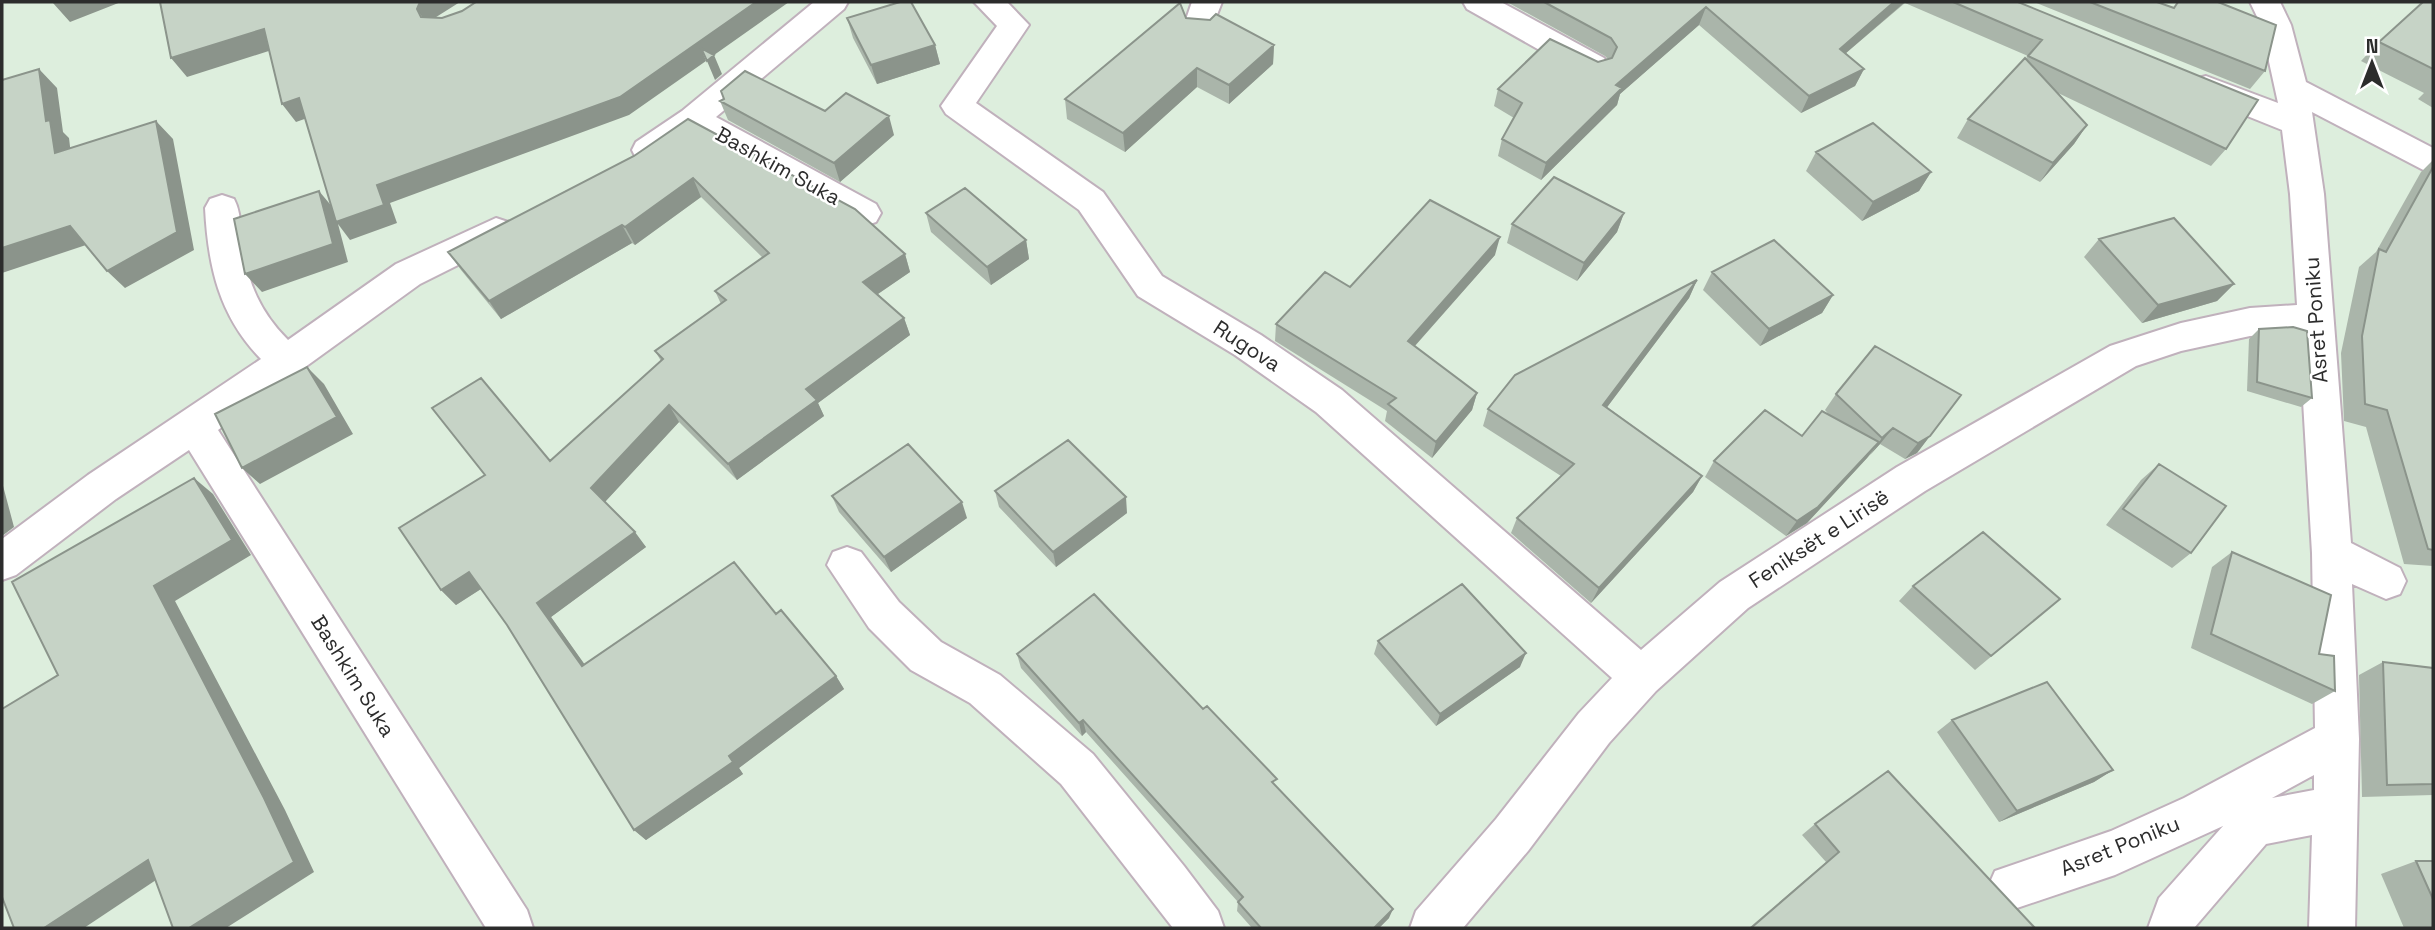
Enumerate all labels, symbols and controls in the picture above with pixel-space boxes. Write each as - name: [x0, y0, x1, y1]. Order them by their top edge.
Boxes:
- north arrow: [2337, 28, 2407, 98]
- text: N: [2366, 34, 2378, 59]
- street label: Bashkim Suka: [711, 120, 845, 211]
- street label: Asret Poniku: [2298, 256, 2333, 384]
- street label: Rugova: [1208, 314, 1286, 377]
- street label: Feniksët e Lirisë: [1744, 483, 1894, 594]
- street label: Bashkim Suka: [305, 610, 402, 742]
- street label: Asret Poniku: [2056, 809, 2183, 882]

